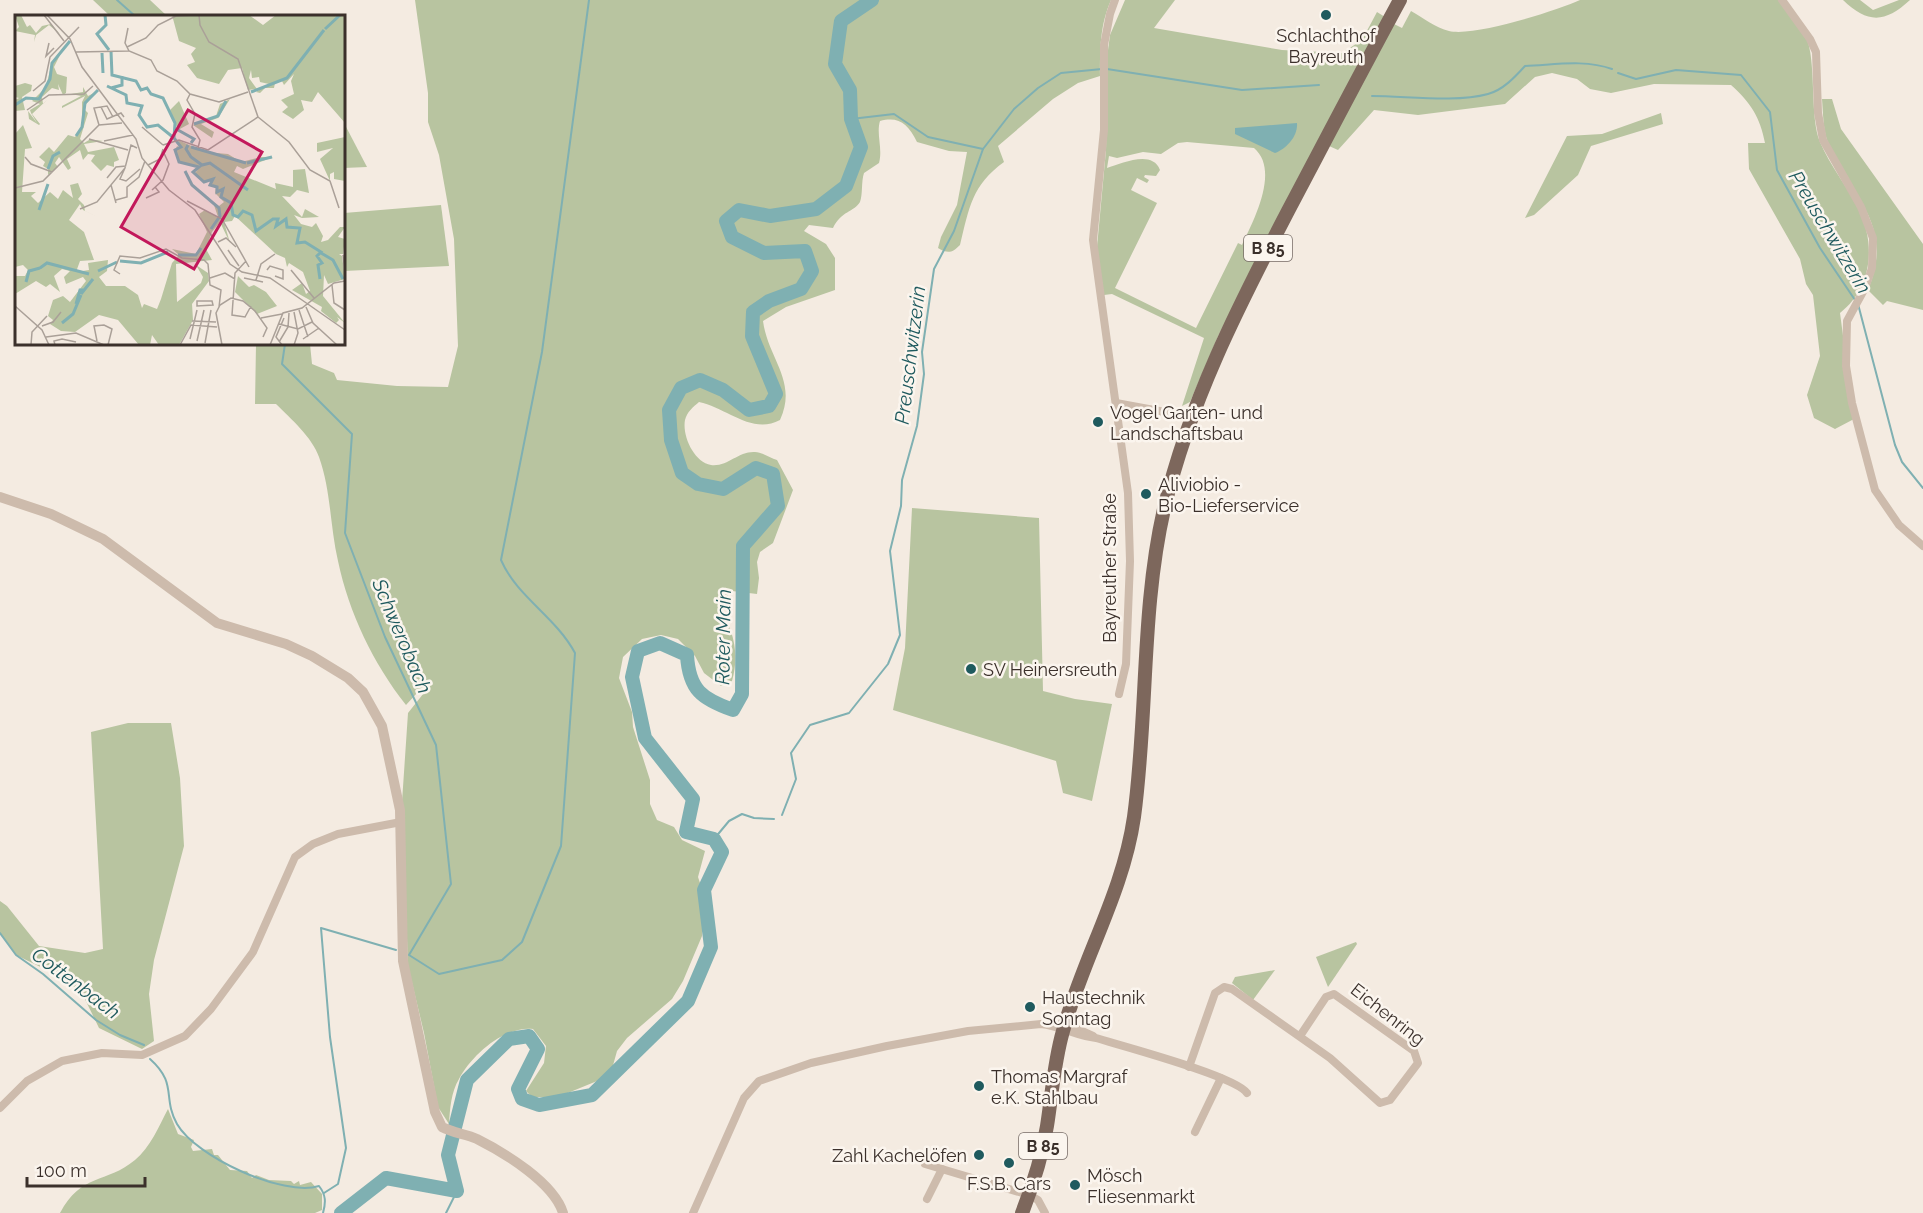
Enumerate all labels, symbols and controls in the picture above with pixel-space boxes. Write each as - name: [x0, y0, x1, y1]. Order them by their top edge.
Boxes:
- marker: Schlachthof Bayreuth: [1319, 8, 1333, 22]
- inset map: [15, 15, 345, 345]
- place label: Schlachthof Bayreuth: [1276, 25, 1377, 67]
- water label: Preuschwitzerin: [1784, 166, 1876, 298]
- road number: B 85: [1244, 235, 1292, 261]
- water label: Preuschwitzerin: [890, 284, 930, 426]
- place label: Vogel Garten- und Landschaftsbau: [1110, 402, 1263, 444]
- marker: Vogel Garten- und Landschaftsbau: [1091, 415, 1105, 429]
- place label: Aliviobio - Bio-Lieferservice: [1158, 474, 1300, 516]
- marker: Aliviobio - Bio-Lieferservice: [1139, 487, 1153, 501]
- street label: Bayreuther Straße: [1099, 493, 1120, 643]
- water label: Schwerobach: [367, 574, 437, 697]
- water label: Roter Main: [710, 589, 736, 685]
- place label: SV Heinersreuth: [983, 659, 1117, 680]
- marker: SV Heinersreuth: [964, 662, 978, 676]
- water label: Cottenbach: [27, 942, 125, 1024]
- street label: Eichenring: [1347, 979, 1429, 1049]
- place label: Haustechnik Sonntag: [1042, 987, 1146, 1029]
- marker: Haustechnik Sonntag: [1023, 1000, 1037, 1014]
- place label: Thomas Margraf e.K. Stahlbau: [991, 1066, 1129, 1108]
- marker: Thomas Margraf e.K. Stahlbau: [972, 1079, 986, 1093]
- road number: B 85: [1019, 1133, 1067, 1159]
- place label: Zahl Kachelöfen: [832, 1145, 967, 1166]
- marker: Zahl Kachelöfen: [972, 1148, 986, 1162]
- scale bar: [27, 1150, 146, 1188]
- marker: F.S.B. Cars: [1002, 1156, 1016, 1170]
- text: 100 m: [36, 1160, 87, 1181]
- place label: Mösch Fliesenmarkt: [1087, 1165, 1195, 1207]
- place label: F.S.B. Cars: [967, 1173, 1051, 1194]
- marker: Mösch Fliesenmarkt: [1068, 1178, 1082, 1192]

